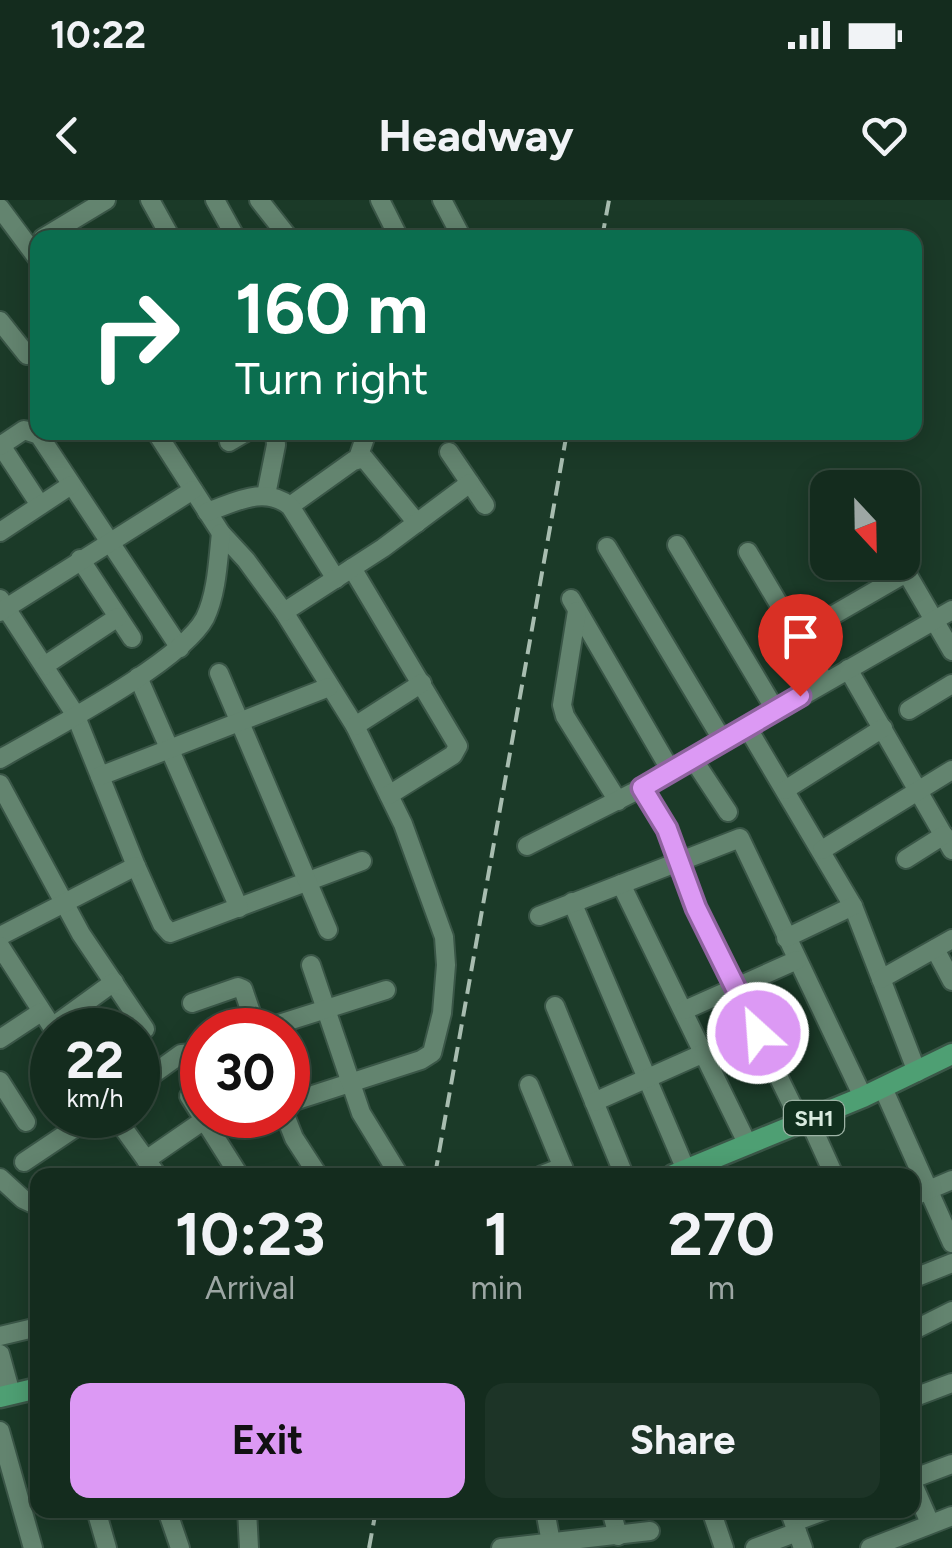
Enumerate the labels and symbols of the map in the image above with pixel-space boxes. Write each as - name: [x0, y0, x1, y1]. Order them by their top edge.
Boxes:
- north arrow: [810, 470, 920, 580]
- pin: [758, 594, 843, 697]
- position arrow: [706, 981, 810, 1085]
- speed limit sign: 30: [180, 1008, 310, 1138]
- road number: SH1: [784, 1101, 844, 1135]

